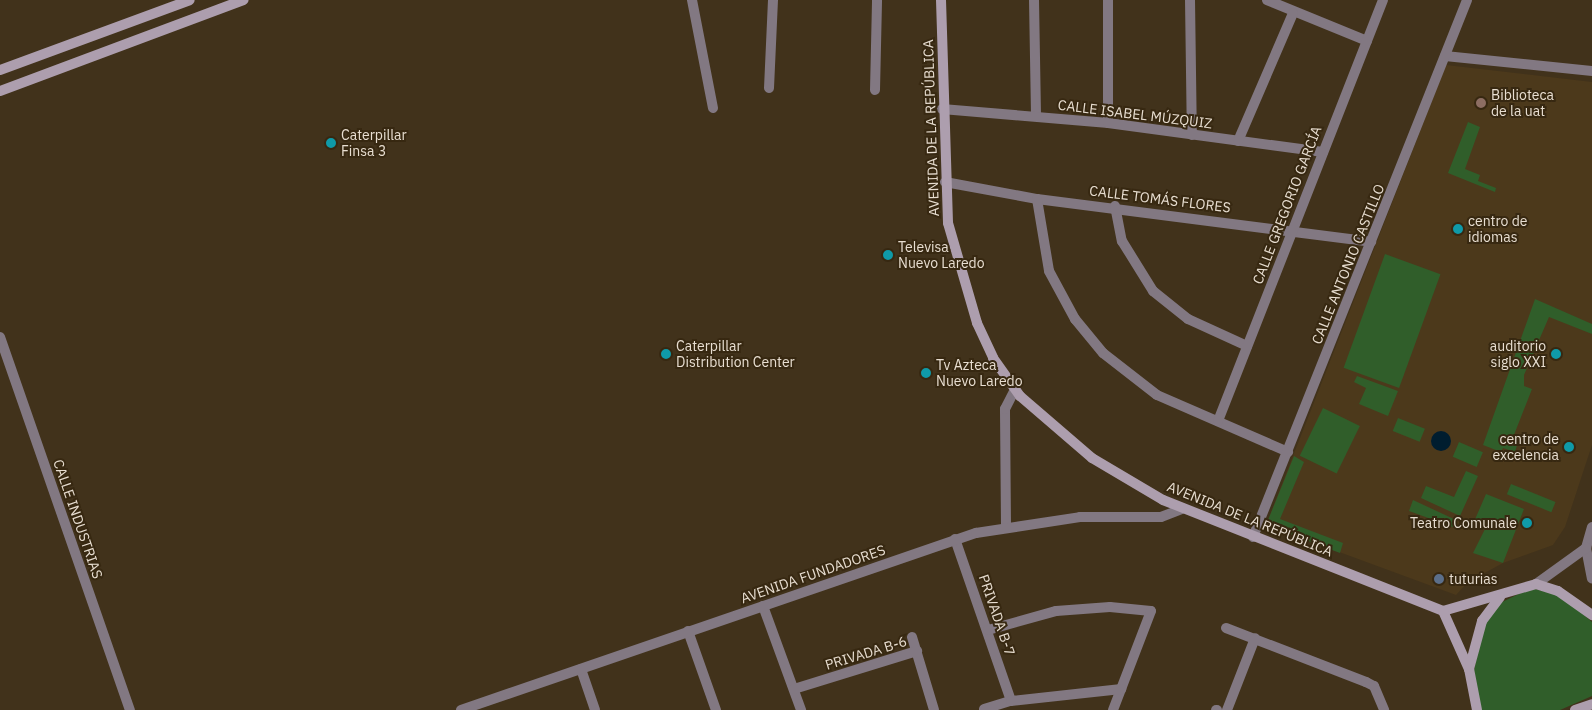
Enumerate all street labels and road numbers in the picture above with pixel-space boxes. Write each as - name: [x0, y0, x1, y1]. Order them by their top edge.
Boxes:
- street label: AVENIDA DE LA REPÚBLICA: [920, 39, 942, 217]
- street label: CALLE ISABEL MÚZQUIZ: [1057, 96, 1213, 132]
- street label: CALLE GREGORIO GARCÍA: [1249, 123, 1325, 287]
- street label: CALLE TOMÁS FLORES: [1088, 182, 1232, 216]
- street label: CALLE ANTONIO CASTILLO: [1308, 182, 1388, 346]
- street label: CALLE INDUSTRIAS: [50, 457, 106, 581]
- street label: AVENIDA DE LA REPÚBLICA: [1165, 478, 1335, 560]
- street label: AVENIDA FUNDADORES: [738, 541, 888, 607]
- street label: PRIVADA B-7: [975, 572, 1019, 658]
- street label: PRIVADA B-6: [823, 633, 909, 673]

